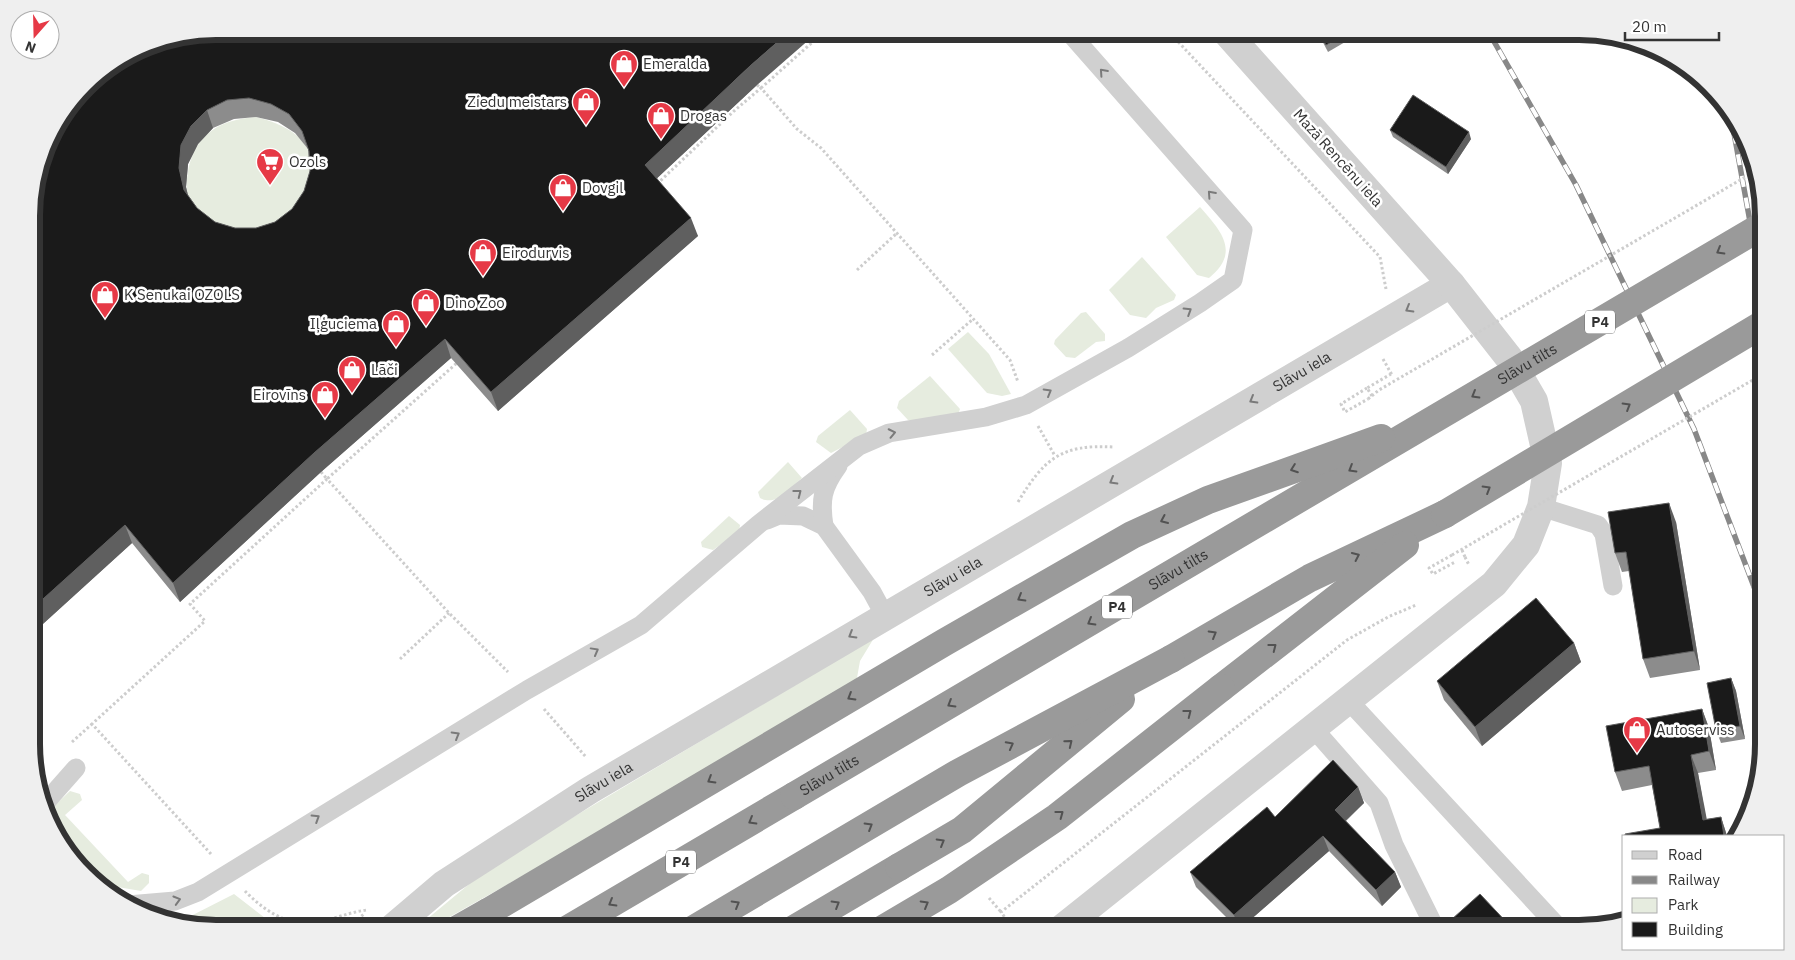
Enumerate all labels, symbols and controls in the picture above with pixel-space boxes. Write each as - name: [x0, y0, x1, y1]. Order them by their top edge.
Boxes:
- north arrow: [10, 10, 60, 60]
- scale bar: [1625, 10, 1719, 42]
- text: 20 m: [1632, 17, 1667, 36]
- text: N: [23, 37, 38, 57]
- shop icon: Emeralda: [609, 49, 639, 88]
- place label: Emeralda: [643, 54, 707, 73]
- one-way arrow: [1100, 68, 1109, 77]
- shop icon: Ziedu meistars: [571, 87, 601, 126]
- place label: Ziedu meistars: [467, 92, 567, 111]
- shop icon: Drogas: [646, 101, 676, 140]
- street label: Mazā Rencēnu iela: [1289, 105, 1387, 211]
- place label: Drogas: [680, 106, 727, 125]
- supermarket icon: Ozols: [255, 147, 285, 186]
- place label: Ozols: [289, 152, 326, 171]
- shop icon: Dovgil: [548, 173, 578, 212]
- place label: Dovgil: [582, 178, 623, 197]
- one-way arrow: [1208, 190, 1217, 199]
- shop icon: Eirodurvis: [468, 238, 498, 277]
- place label: Eirodurvis: [502, 243, 570, 262]
- one-way arrow: [1717, 245, 1726, 255]
- shop icon: K Senukai OZOLS: [90, 280, 120, 319]
- place label: K Senukai OZOLS: [124, 285, 240, 304]
- shop icon: Dino Zoo: [411, 288, 441, 327]
- place label: Dino Zoo: [445, 293, 505, 312]
- one-way arrow: [1405, 303, 1414, 313]
- one-way arrow: [1183, 307, 1192, 317]
- shop icon: Iļģuciema: [381, 309, 411, 348]
- road number: P4: [1585, 311, 1615, 334]
- place label: Iļģuciema: [310, 314, 377, 333]
- street label: Slāvu tilts: [1494, 339, 1560, 389]
- street label: Slāvu iela: [1269, 347, 1334, 396]
- shop icon: Lāči: [337, 355, 367, 394]
- place label: Lāči: [371, 360, 398, 379]
- shop icon: Eirovīns: [310, 380, 340, 419]
- place label: Eirovīns: [253, 385, 306, 404]
- one-way arrow: [1042, 389, 1051, 399]
- one-way arrow: [1471, 389, 1480, 399]
- one-way arrow: [1250, 393, 1259, 403]
- one-way arrow: [1621, 402, 1630, 412]
- one-way arrow: [887, 428, 896, 439]
- one-way arrow: [1290, 463, 1299, 473]
- one-way arrow: [1348, 463, 1357, 473]
- one-way arrow: [1109, 475, 1118, 485]
- one-way arrow: [1482, 485, 1491, 495]
- one-way arrow: [792, 491, 801, 499]
- one-way arrow: [1160, 514, 1169, 524]
- street label: Slāvu tilts: [1145, 544, 1211, 594]
- street label: Slāvu iela: [920, 552, 985, 601]
- one-way arrow: [1350, 553, 1359, 563]
- one-way arrow: [1018, 592, 1027, 602]
- road number: P4: [1102, 596, 1132, 618]
- one-way arrow: [1087, 616, 1096, 626]
- one-way arrow: [849, 629, 858, 639]
- one-way arrow: [1208, 631, 1217, 641]
- one-way arrow: [1267, 644, 1277, 653]
- one-way arrow: [590, 647, 599, 657]
- one-way arrow: [847, 691, 856, 701]
- one-way arrow: [947, 698, 956, 708]
- one-way arrow: [1182, 711, 1191, 719]
- shop icon: Autoserviss: [1622, 715, 1652, 754]
- place label: Autoserviss: [1656, 720, 1735, 739]
- one-way arrow: [450, 731, 459, 741]
- one-way arrow: [1063, 739, 1072, 748]
- one-way arrow: [1005, 742, 1014, 752]
- street label: Slāvu tilts: [796, 750, 862, 800]
- street label: Slāvu iela: [571, 757, 636, 806]
- one-way arrow: [707, 774, 716, 784]
- one-way arrow: [1054, 811, 1064, 820]
- one-way arrow: [749, 814, 758, 824]
- one-way arrow: [311, 815, 320, 825]
- one-way arrow: [863, 823, 872, 833]
- legend: [1622, 835, 1785, 950]
- one-way arrow: [935, 839, 944, 849]
- text: Road: [1668, 845, 1703, 864]
- road number: P4: [666, 850, 696, 874]
- text: Railway: [1668, 870, 1721, 889]
- one-way arrow: [172, 895, 181, 906]
- text: Park: [1668, 895, 1698, 914]
- one-way arrow: [609, 896, 618, 906]
- one-way arrow: [731, 900, 740, 910]
- one-way arrow: [831, 900, 840, 910]
- one-way arrow: [920, 900, 929, 910]
- text: Building: [1668, 920, 1723, 939]

